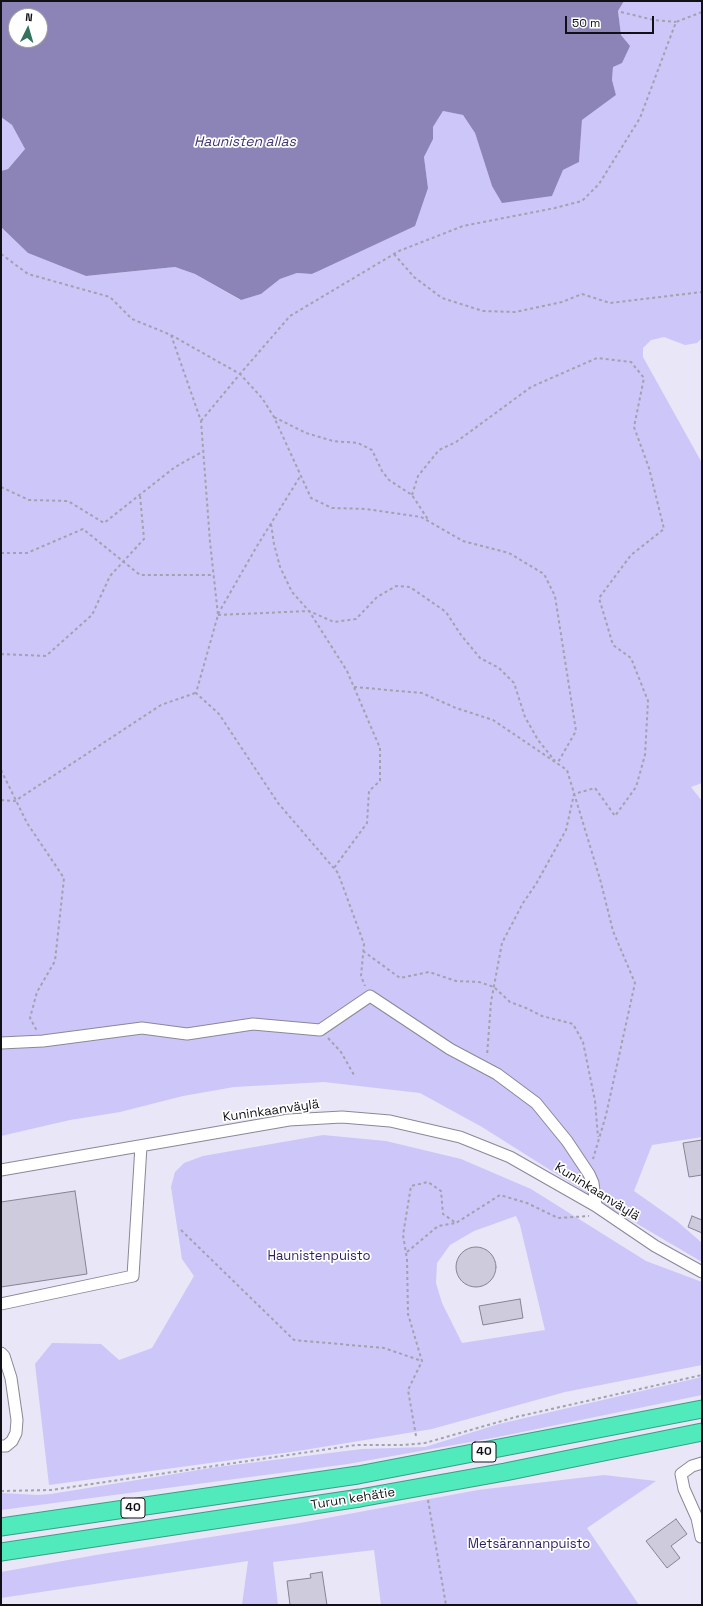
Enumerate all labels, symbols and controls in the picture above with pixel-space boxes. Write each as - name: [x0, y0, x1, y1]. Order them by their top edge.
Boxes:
- north arrow: [8, 8, 48, 48]
- scale bar: [567, 8, 656, 34]
- text: N: [25, 10, 33, 24]
- text: 50 m: [572, 15, 600, 31]
- water label: Haunisten allas: [194, 134, 296, 150]
- street label: Kuninkaanväylä: [222, 1097, 320, 1125]
- street label: Kuninkaanväylä: [552, 1160, 642, 1224]
- park label: Haunistenpuisto: [267, 1248, 371, 1264]
- road number: 40: [472, 1442, 496, 1462]
- street label: Turun kehätie: [310, 1485, 396, 1513]
- road number: 40: [121, 1498, 145, 1518]
- park label: Metsärannanpuisto: [468, 1536, 590, 1552]

